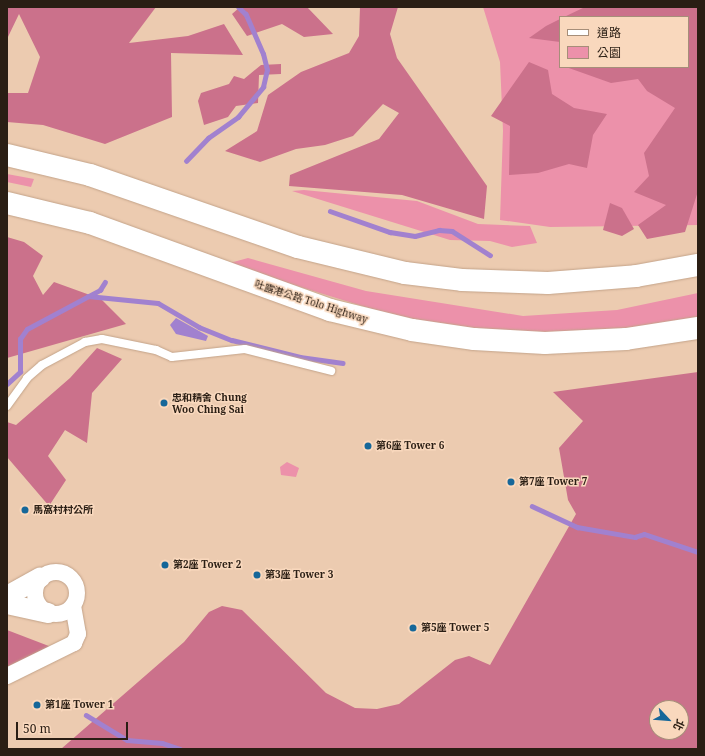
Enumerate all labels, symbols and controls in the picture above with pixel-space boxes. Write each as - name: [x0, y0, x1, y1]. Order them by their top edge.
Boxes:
- legend: [559, 16, 689, 68]
- text: 道路: [597, 24, 621, 41]
- text: 公園: [597, 44, 621, 61]
- street label: 吐露港公路 Tolo Highway: [253, 278, 369, 326]
- place label: 忠和精舍 Chung Woo Ching Sai: [172, 391, 247, 414]
- marker: 忠和精舍 Chung Woo Ching Sai: [159, 398, 169, 408]
- place label: 第6座 Tower 6: [376, 440, 444, 452]
- marker: 第6座 Tower 6: [363, 441, 373, 451]
- place label: 第7座 Tower 7: [519, 476, 587, 488]
- marker: 第7座 Tower 7: [506, 477, 516, 487]
- place label: 馬窩村村公所: [33, 504, 93, 516]
- marker: 馬窩村村公所: [20, 505, 30, 515]
- place label: 第2座 Tower 2: [173, 559, 241, 571]
- marker: 第2座 Tower 2: [160, 560, 170, 570]
- place label: 第3座 Tower 3: [265, 569, 333, 581]
- marker: 第3座 Tower 3: [252, 570, 262, 580]
- place label: 第5座 Tower 5: [421, 622, 489, 634]
- marker: 第5座 Tower 5: [408, 623, 418, 633]
- place label: 第1座 Tower 1: [45, 699, 113, 711]
- marker: 第1座 Tower 1: [32, 700, 42, 710]
- north arrow: [649, 700, 689, 740]
- scale bar: [18, 714, 130, 740]
- text: 北: [670, 717, 688, 733]
- text: 50 m: [23, 720, 51, 737]

